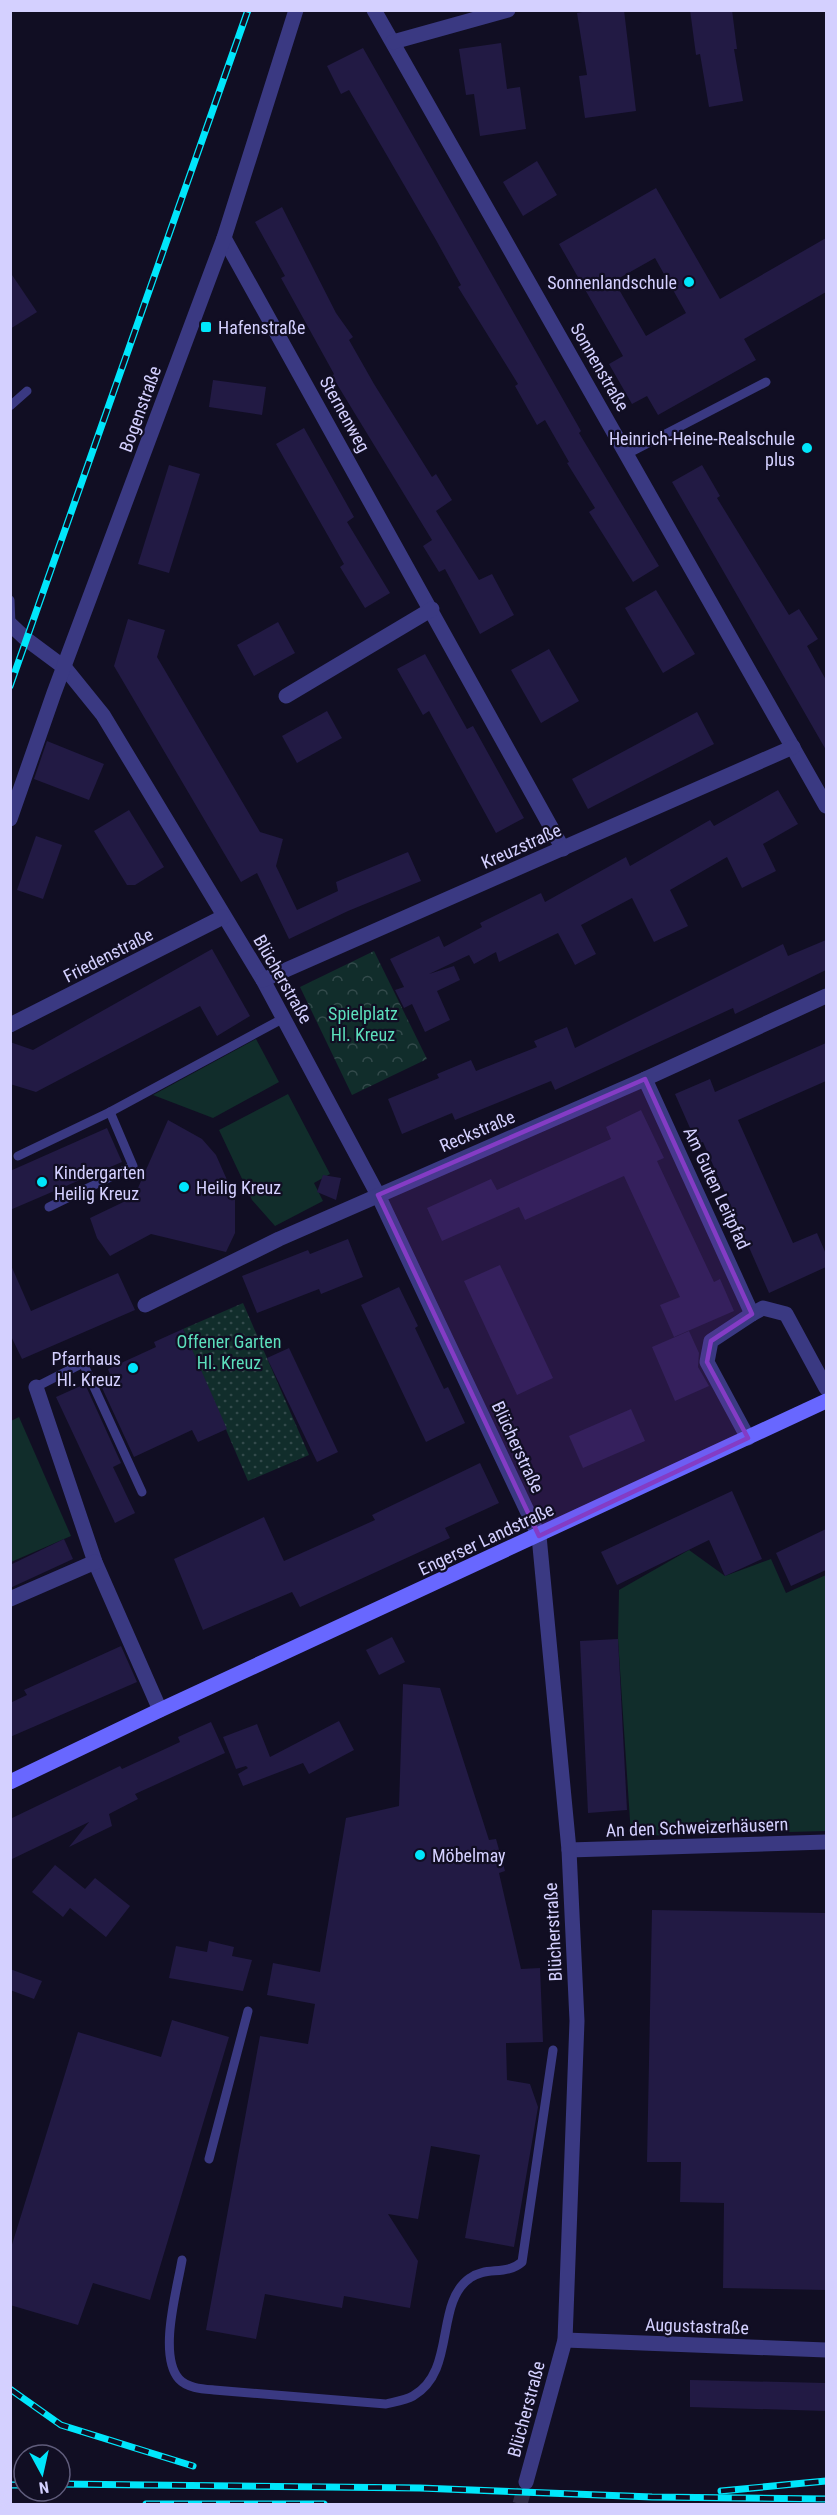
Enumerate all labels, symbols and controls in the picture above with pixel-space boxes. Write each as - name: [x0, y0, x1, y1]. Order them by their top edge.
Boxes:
- place label: Sonnenlandschule: [547, 272, 677, 293]
- marker: Sonnenlandschule: [682, 275, 696, 289]
- place label: Hafenstraße: [218, 317, 306, 338]
- street label: Sonnenstraße: [566, 319, 634, 415]
- marker: Hafenstraße: [199, 320, 213, 334]
- street label: Bogenstraße: [115, 363, 165, 455]
- street label: Sternenweg: [316, 372, 374, 456]
- place label: Heinrich-Heine-Realschule plus: [609, 428, 795, 470]
- marker: Heinrich-Heine-Realschule plus: [800, 441, 814, 455]
- street label: Kreuzstraße: [478, 819, 564, 873]
- street label: Friedenstraße: [60, 923, 156, 987]
- street label: Blücherstraße: [249, 931, 317, 1027]
- park label: Spielplatz Hl. Kreuz: [328, 1003, 398, 1045]
- street label: Reckstraße: [436, 1106, 518, 1156]
- street label: Am Guten Leitpfad: [679, 1123, 755, 1253]
- place label: Kindergarten Heilig Kreuz: [54, 1162, 145, 1204]
- marker: Kindergarten Heilig Kreuz: [35, 1175, 49, 1189]
- place label: Heilig Kreuz: [196, 1177, 281, 1198]
- marker: Heilig Kreuz: [177, 1180, 191, 1194]
- park label: Offener Garten Hl. Kreuz: [177, 1331, 281, 1373]
- place label: Pfarrhaus Hl. Kreuz: [52, 1348, 121, 1390]
- marker: Pfarrhaus Hl. Kreuz: [126, 1361, 140, 1375]
- street label: Blücherstraße: [488, 1398, 548, 1496]
- street label: Engerser Landstraße: [415, 1498, 557, 1580]
- street label: An den Schweizerhäusern: [605, 1813, 789, 1841]
- place label: Möbelmay: [432, 1845, 506, 1866]
- marker: Möbelmay: [413, 1848, 427, 1862]
- street label: Blücherstraße: [540, 1882, 566, 1982]
- street label: Augustastraße: [645, 2314, 749, 2338]
- street label: Blücherstraße: [503, 2359, 549, 2459]
- north arrow: [12, 2443, 72, 2503]
- text: N: [38, 2477, 50, 2497]

